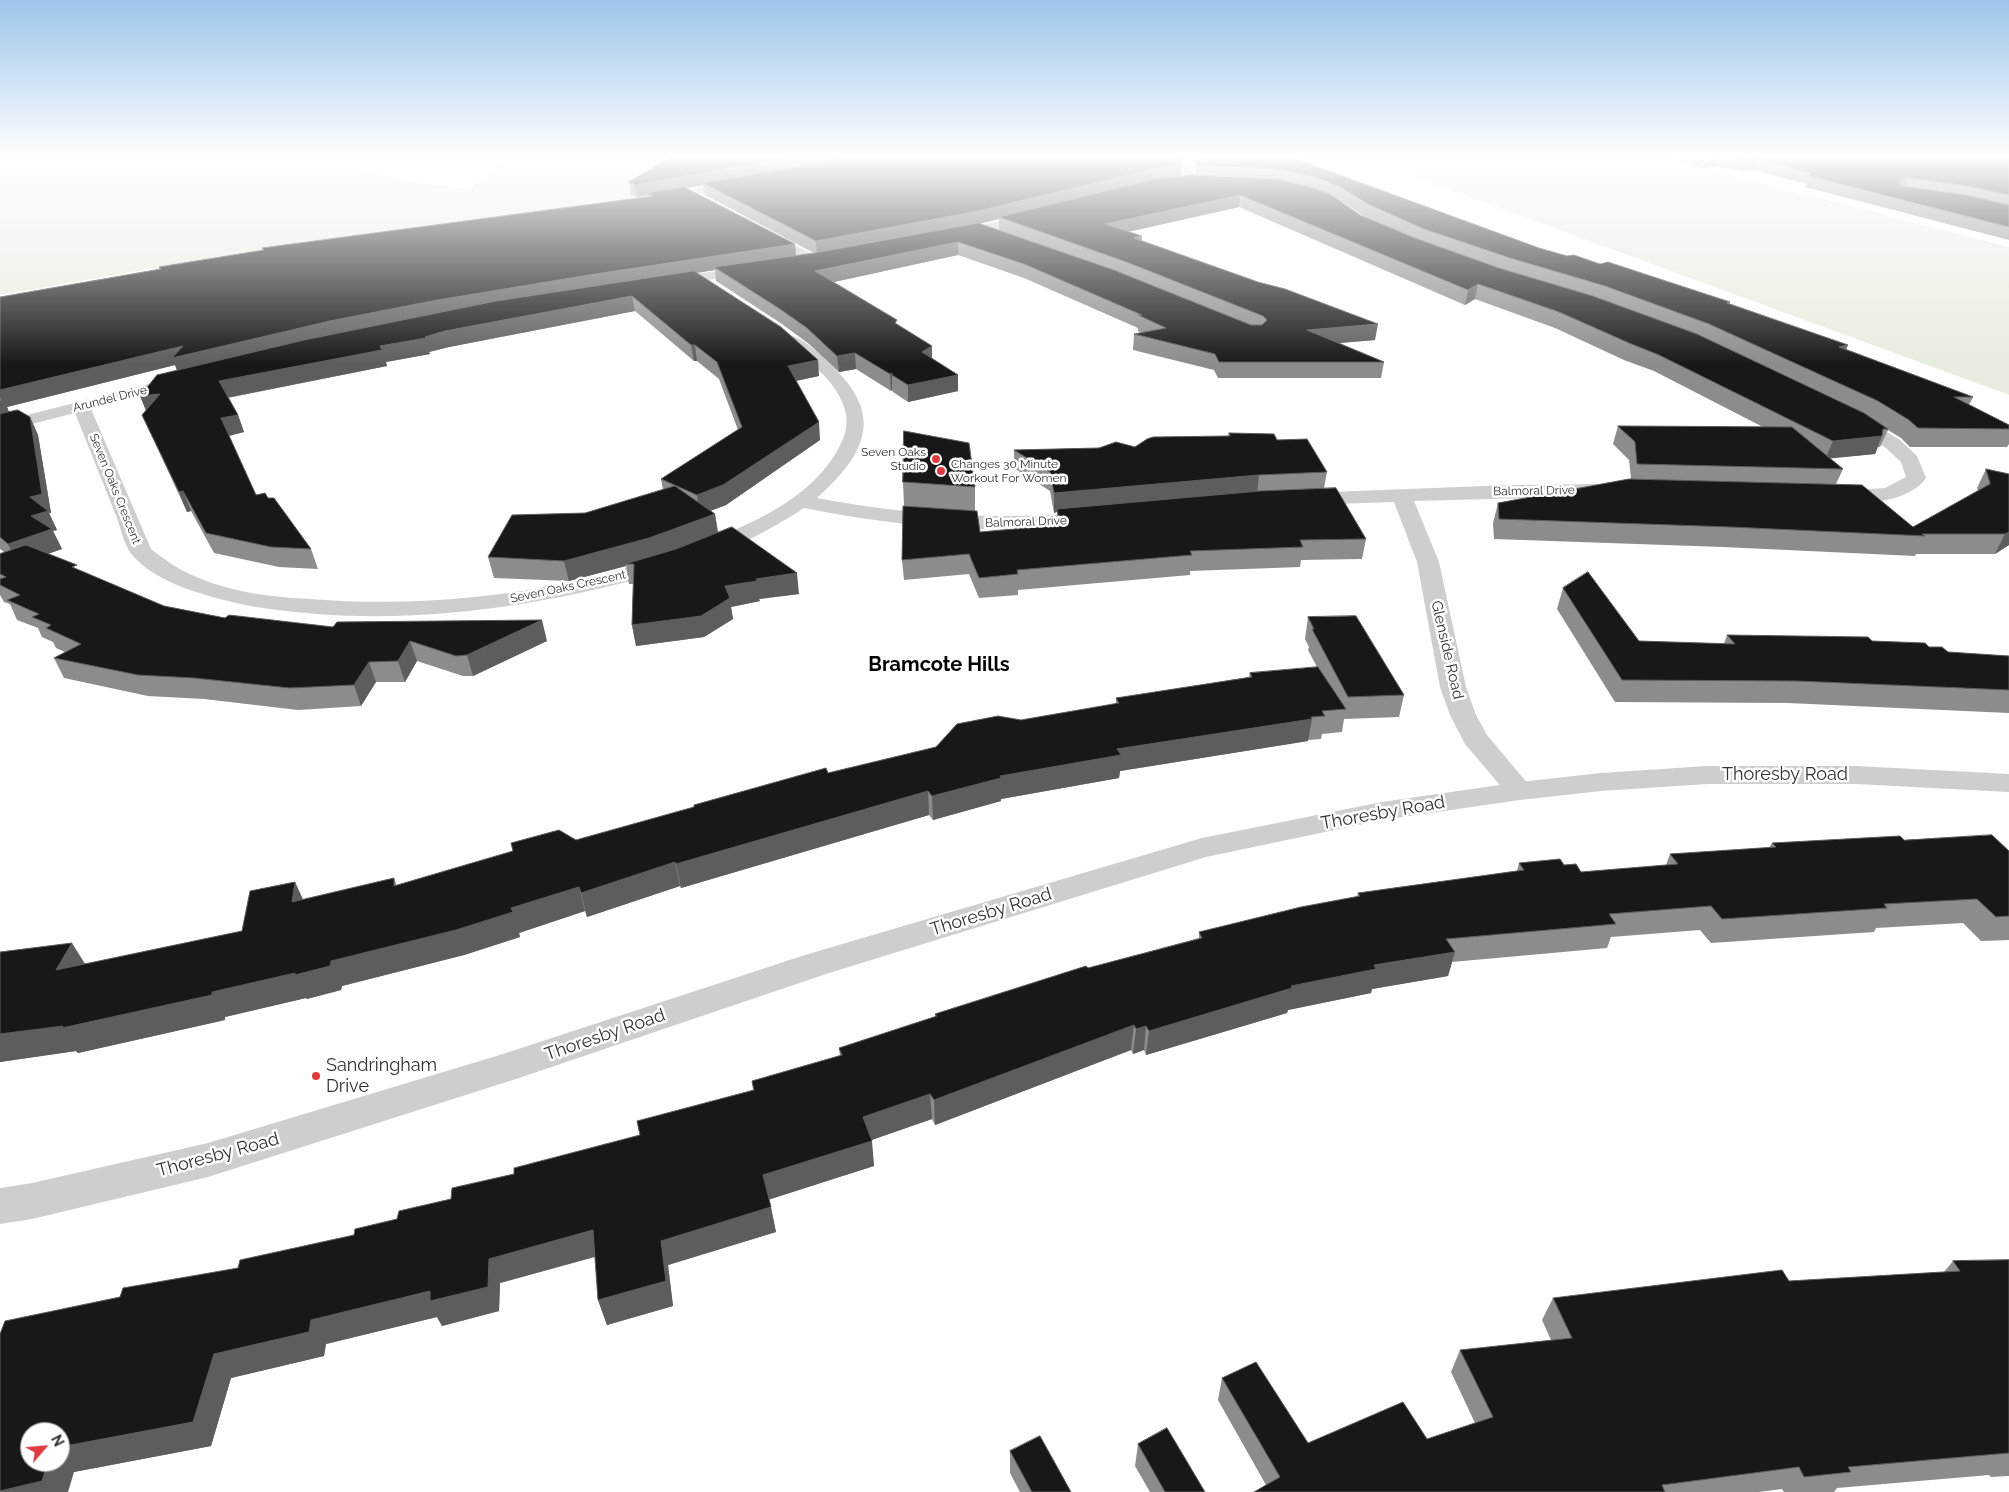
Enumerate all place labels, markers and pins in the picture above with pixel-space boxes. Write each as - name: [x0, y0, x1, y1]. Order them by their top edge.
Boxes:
- place label: Seven Oaks Studio: [861, 445, 926, 473]
- marker: Seven Oaks Studio: [930, 453, 942, 465]
- place label: Changes 30 Minute Workout For Women: [951, 457, 1067, 485]
- marker: Changes 30 Minute Workout For Women: [935, 465, 947, 477]
- place label: Sandringham Drive: [326, 1055, 437, 1098]
- marker: Sandringham Drive: [310, 1070, 322, 1082]

